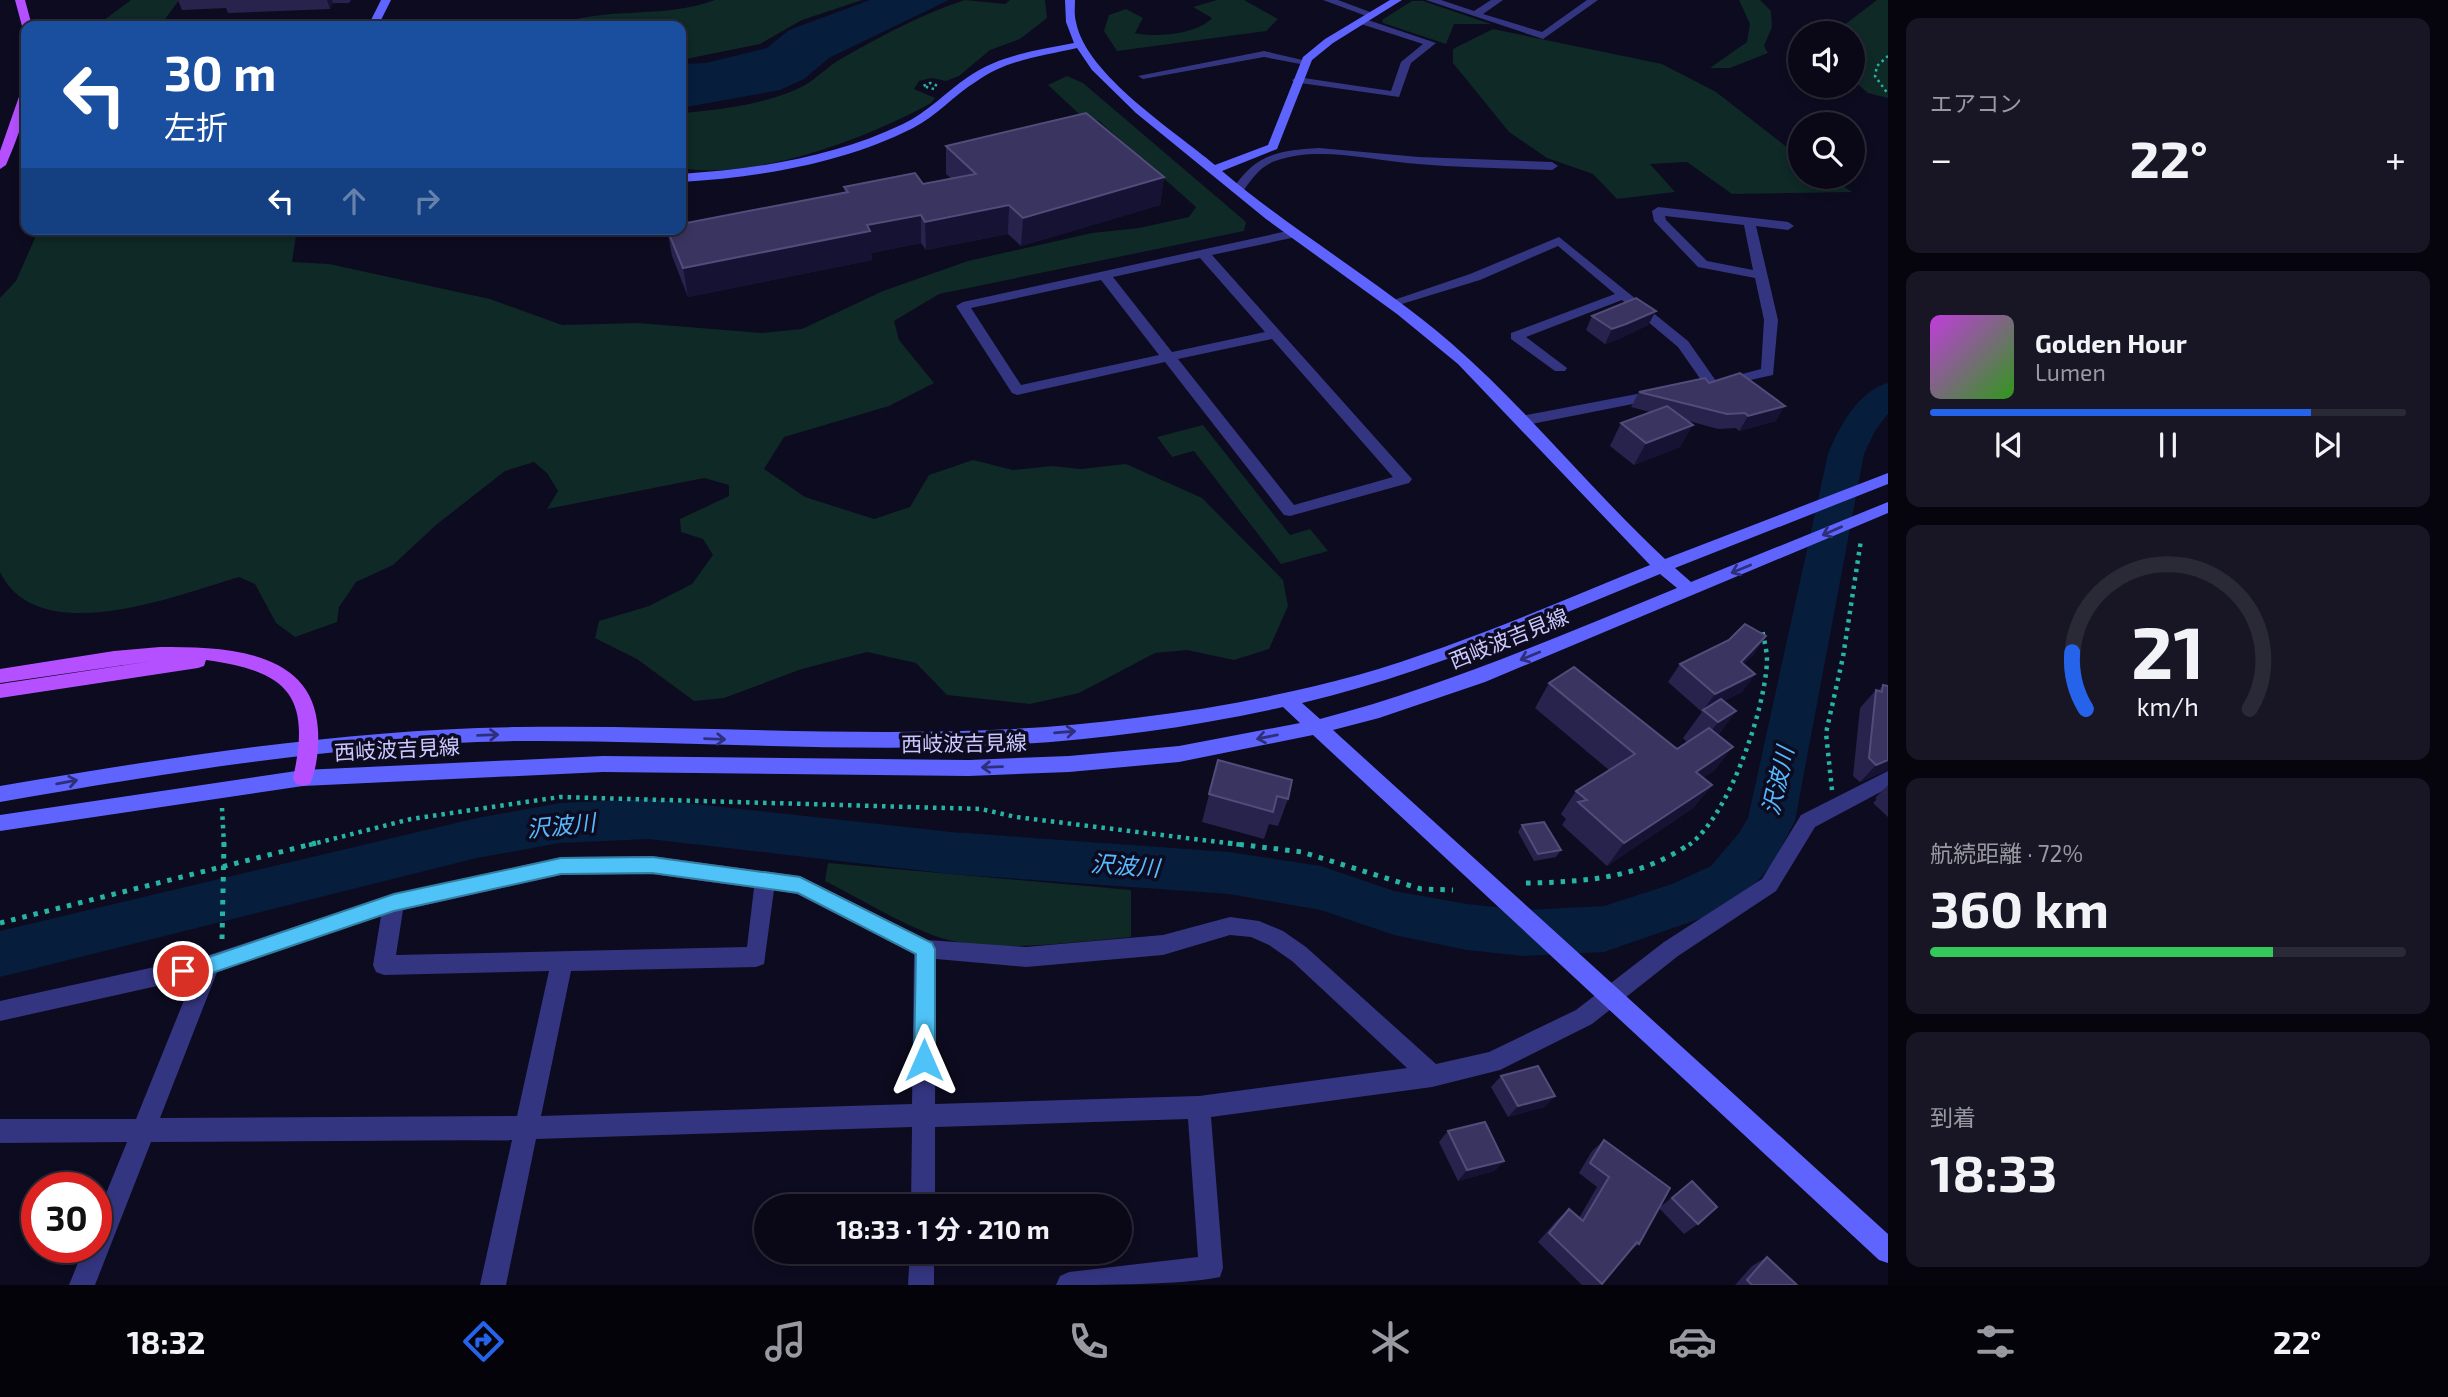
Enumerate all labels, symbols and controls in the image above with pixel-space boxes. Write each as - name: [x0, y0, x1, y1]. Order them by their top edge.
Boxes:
- map controls: [1788, 21, 1865, 189]
- button: sound: [1788, 21, 1865, 98]
- text: 30 m: [164, 42, 276, 101]
- icon: left: [49, 49, 140, 140]
- text: エアコン: [1930, 89, 2022, 117]
- text: 左折: [164, 107, 228, 145]
- button: search: [1788, 112, 1865, 189]
- text: 22°: [2129, 126, 2208, 188]
- text: −: [1930, 135, 1952, 181]
- text: +: [2385, 135, 2406, 181]
- icon: left: [262, 182, 300, 220]
- icon: ahead: [335, 182, 373, 220]
- icon: right: [408, 182, 446, 220]
- text: Golden Hour: [2035, 327, 2187, 358]
- text: Lumen: [2035, 358, 2106, 386]
- icon: previous: [1990, 426, 2028, 464]
- icon: pause: [2149, 426, 2187, 464]
- icon: next: [2308, 426, 2346, 464]
- one-way arrow: [1821, 525, 1843, 538]
- one-way arrow: [1730, 564, 1752, 577]
- street label: 西岐波吉見線: [1445, 602, 1572, 673]
- text: 21: [2131, 606, 2205, 694]
- one-way arrow: [1520, 650, 1542, 663]
- text: km/h: [2137, 690, 2199, 720]
- one-way arrow: [1053, 725, 1076, 738]
- one-way arrow: [476, 729, 499, 742]
- street label: 西岐波吉見線: [901, 729, 1027, 756]
- one-way arrow: [1256, 731, 1279, 744]
- one-way arrow: [703, 732, 726, 745]
- street label: 西岐波吉見線: [333, 733, 460, 764]
- water label: 沢波川: [1756, 741, 1799, 818]
- one-way arrow: [981, 760, 1004, 774]
- one-way arrow: [55, 775, 78, 788]
- water label: 沢波川: [525, 807, 600, 843]
- text: 航続距離 · 72%: [1930, 839, 2083, 867]
- water label: 沢波川: [1090, 849, 1163, 882]
- text: 360 km: [1930, 876, 2109, 938]
- pin: [153, 941, 213, 1001]
- icon: arrive: [164, 952, 202, 990]
- position arrow: [887, 1023, 961, 1097]
- text: 到着: [1930, 1103, 1976, 1131]
- text: 18:33: [1930, 1140, 2057, 1202]
- speed limit sign: 30: [21, 1172, 112, 1263]
- text: 18:33 · 1 分 · 210 m: [836, 1213, 1050, 1244]
- icon: directions: [459, 1317, 508, 1366]
- icon: music: [761, 1317, 810, 1366]
- icon: phone: [1064, 1317, 1113, 1366]
- icon: climate: [1366, 1317, 1415, 1366]
- icon: car: [1668, 1317, 1717, 1366]
- icon: filters: [1971, 1317, 2020, 1366]
- text: 18:32: [127, 1322, 205, 1360]
- text: 22°: [2273, 1322, 2321, 1360]

